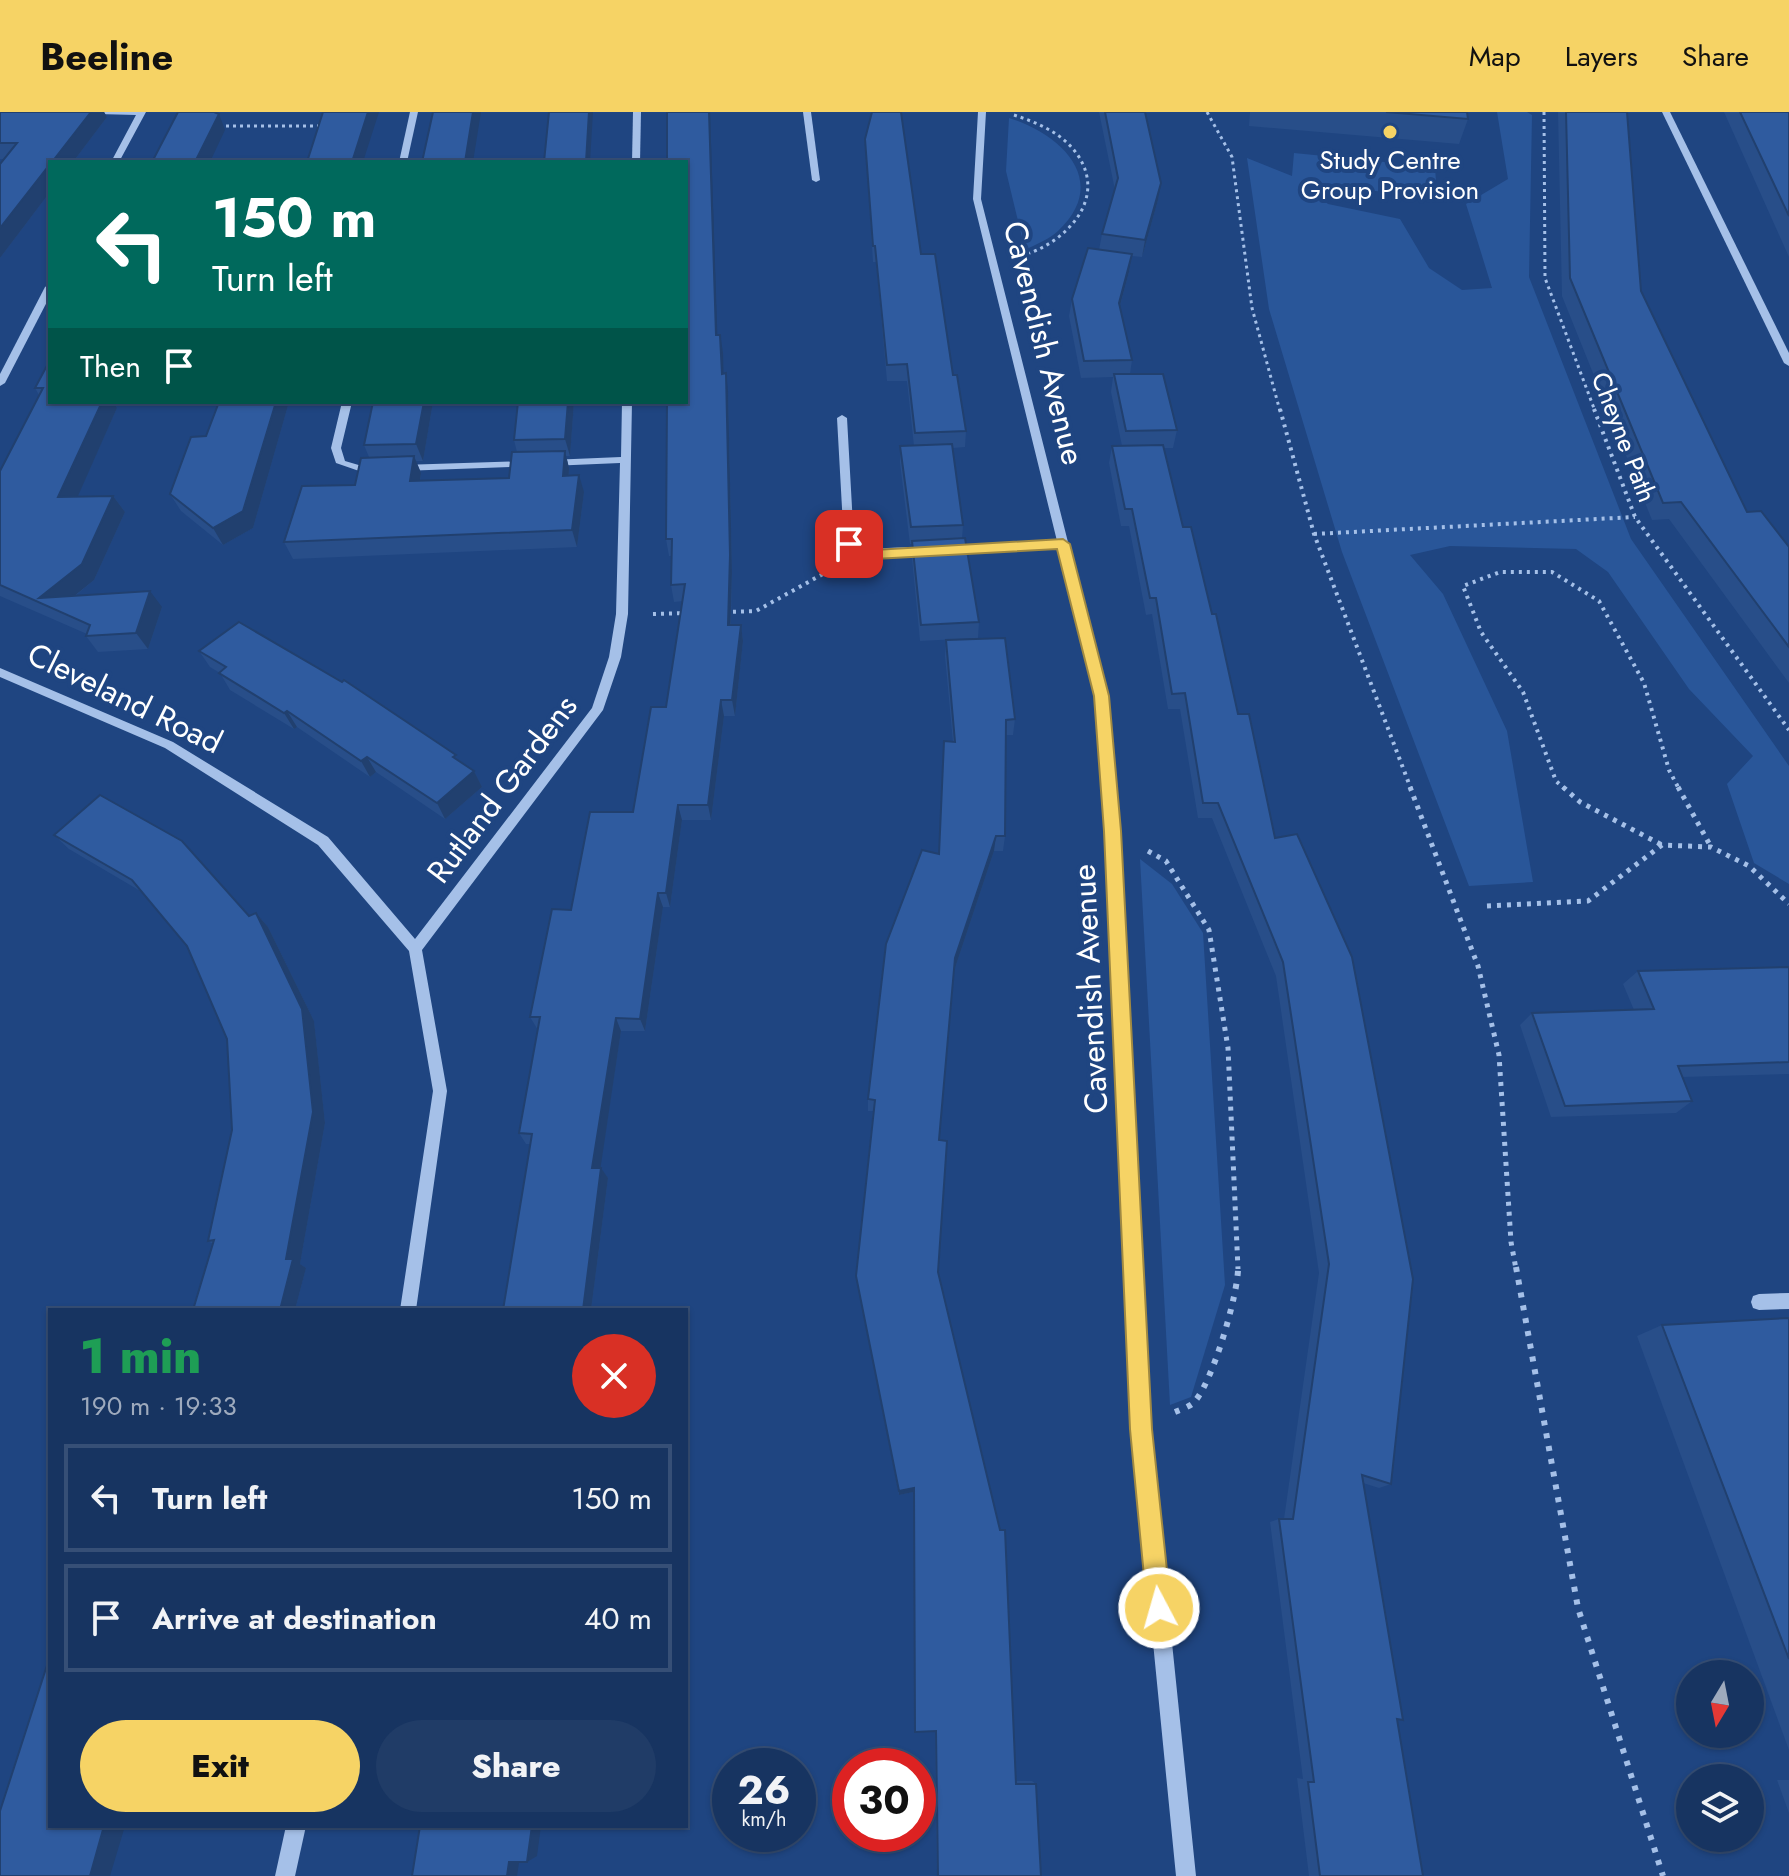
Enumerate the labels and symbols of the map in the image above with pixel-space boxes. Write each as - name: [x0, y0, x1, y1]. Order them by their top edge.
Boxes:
- marker: Study Centre Group Provision: [1381, 123, 1399, 141]
- place label: Study Centre Group Provision: [1301, 141, 1479, 209]
- street label: Cavendish Avenue: [991, 216, 1097, 470]
- street label: Cheyne Path: [1582, 366, 1666, 508]
- pin: [815, 510, 883, 578]
- street label: Cleveland Road: [20, 631, 230, 765]
- street label: Rutland Gardens: [416, 685, 588, 893]
- street label: Cavendish Avenue: [1061, 863, 1119, 1115]
- position arrow: [1117, 1566, 1201, 1650]
- north arrow: [1676, 1660, 1764, 1748]
- speed limit sign: 30: [832, 1748, 936, 1852]

